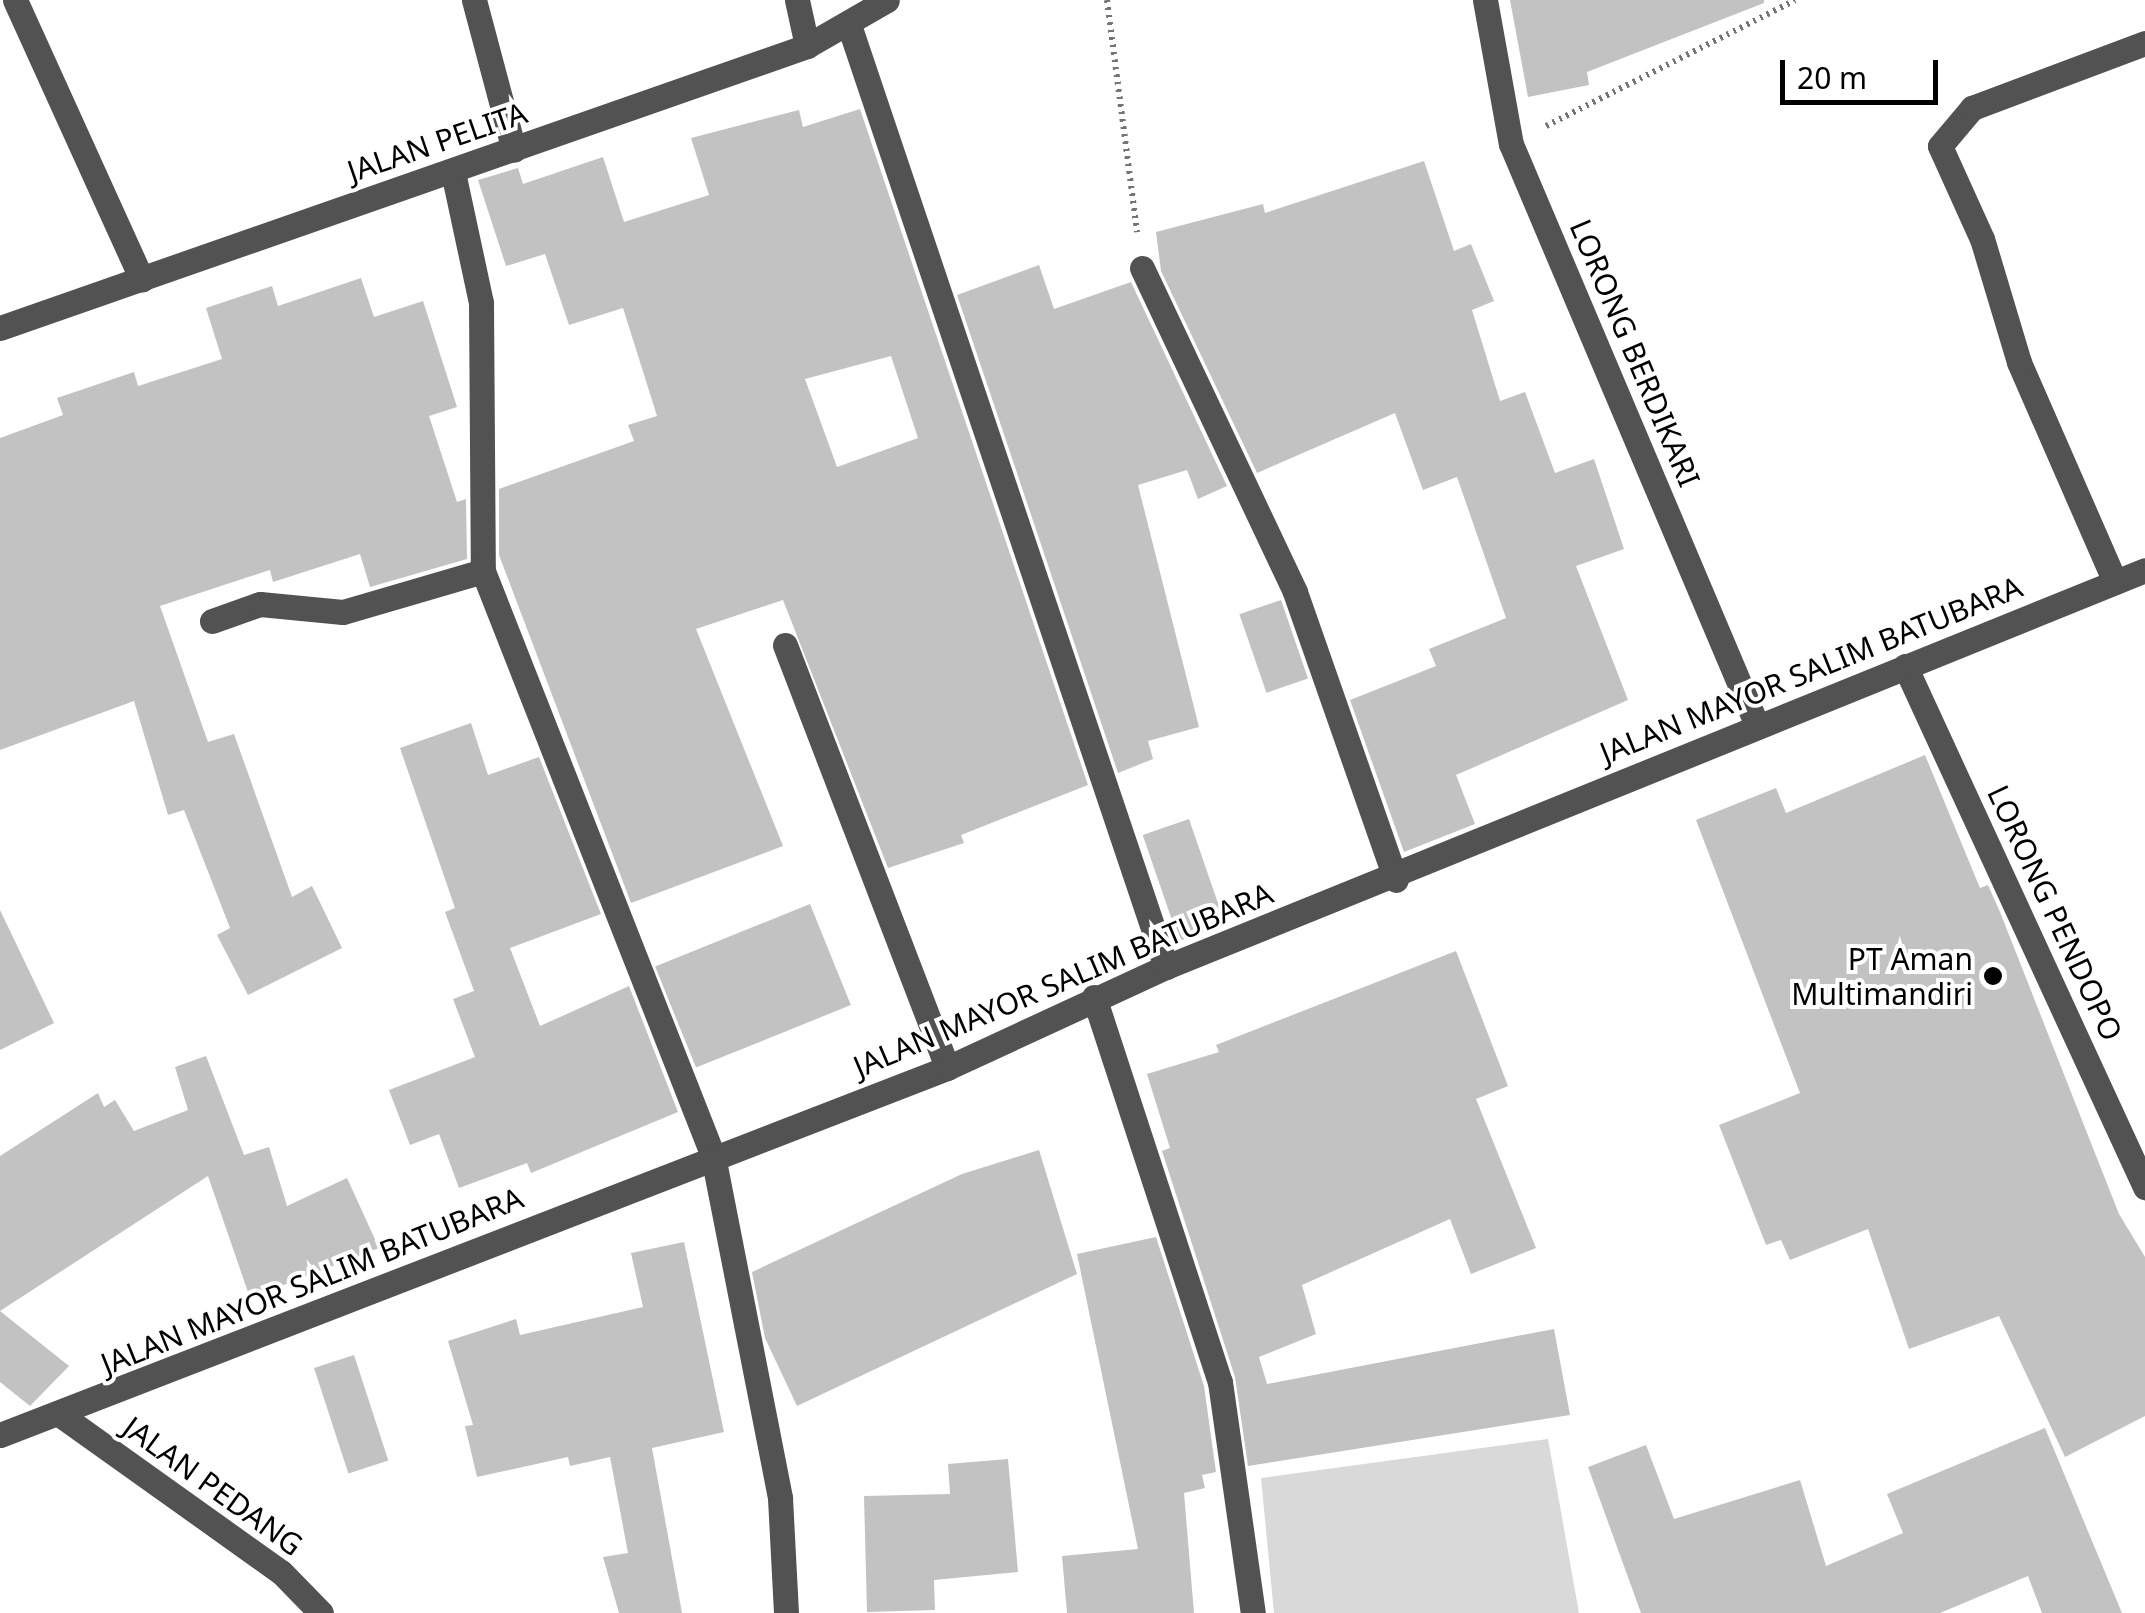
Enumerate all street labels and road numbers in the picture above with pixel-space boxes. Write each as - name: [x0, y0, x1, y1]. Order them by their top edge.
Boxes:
- street label: JALAN PELITA: [343, 94, 531, 190]
- street label: LORONG BERDIKARI: [1562, 214, 1708, 492]
- street label: JALAN MAYOR SALIM BATUBARA: [1595, 569, 2027, 771]
- street label: LORONG PENDOPO: [1980, 780, 2130, 1046]
- street label: JALAN MAYOR SALIM BATUBARA: [848, 875, 1278, 1085]
- street label: JALAN MAYOR SALIM BATUBARA: [96, 1180, 528, 1382]
- street label: JALAN PEDANG: [116, 1409, 310, 1563]

